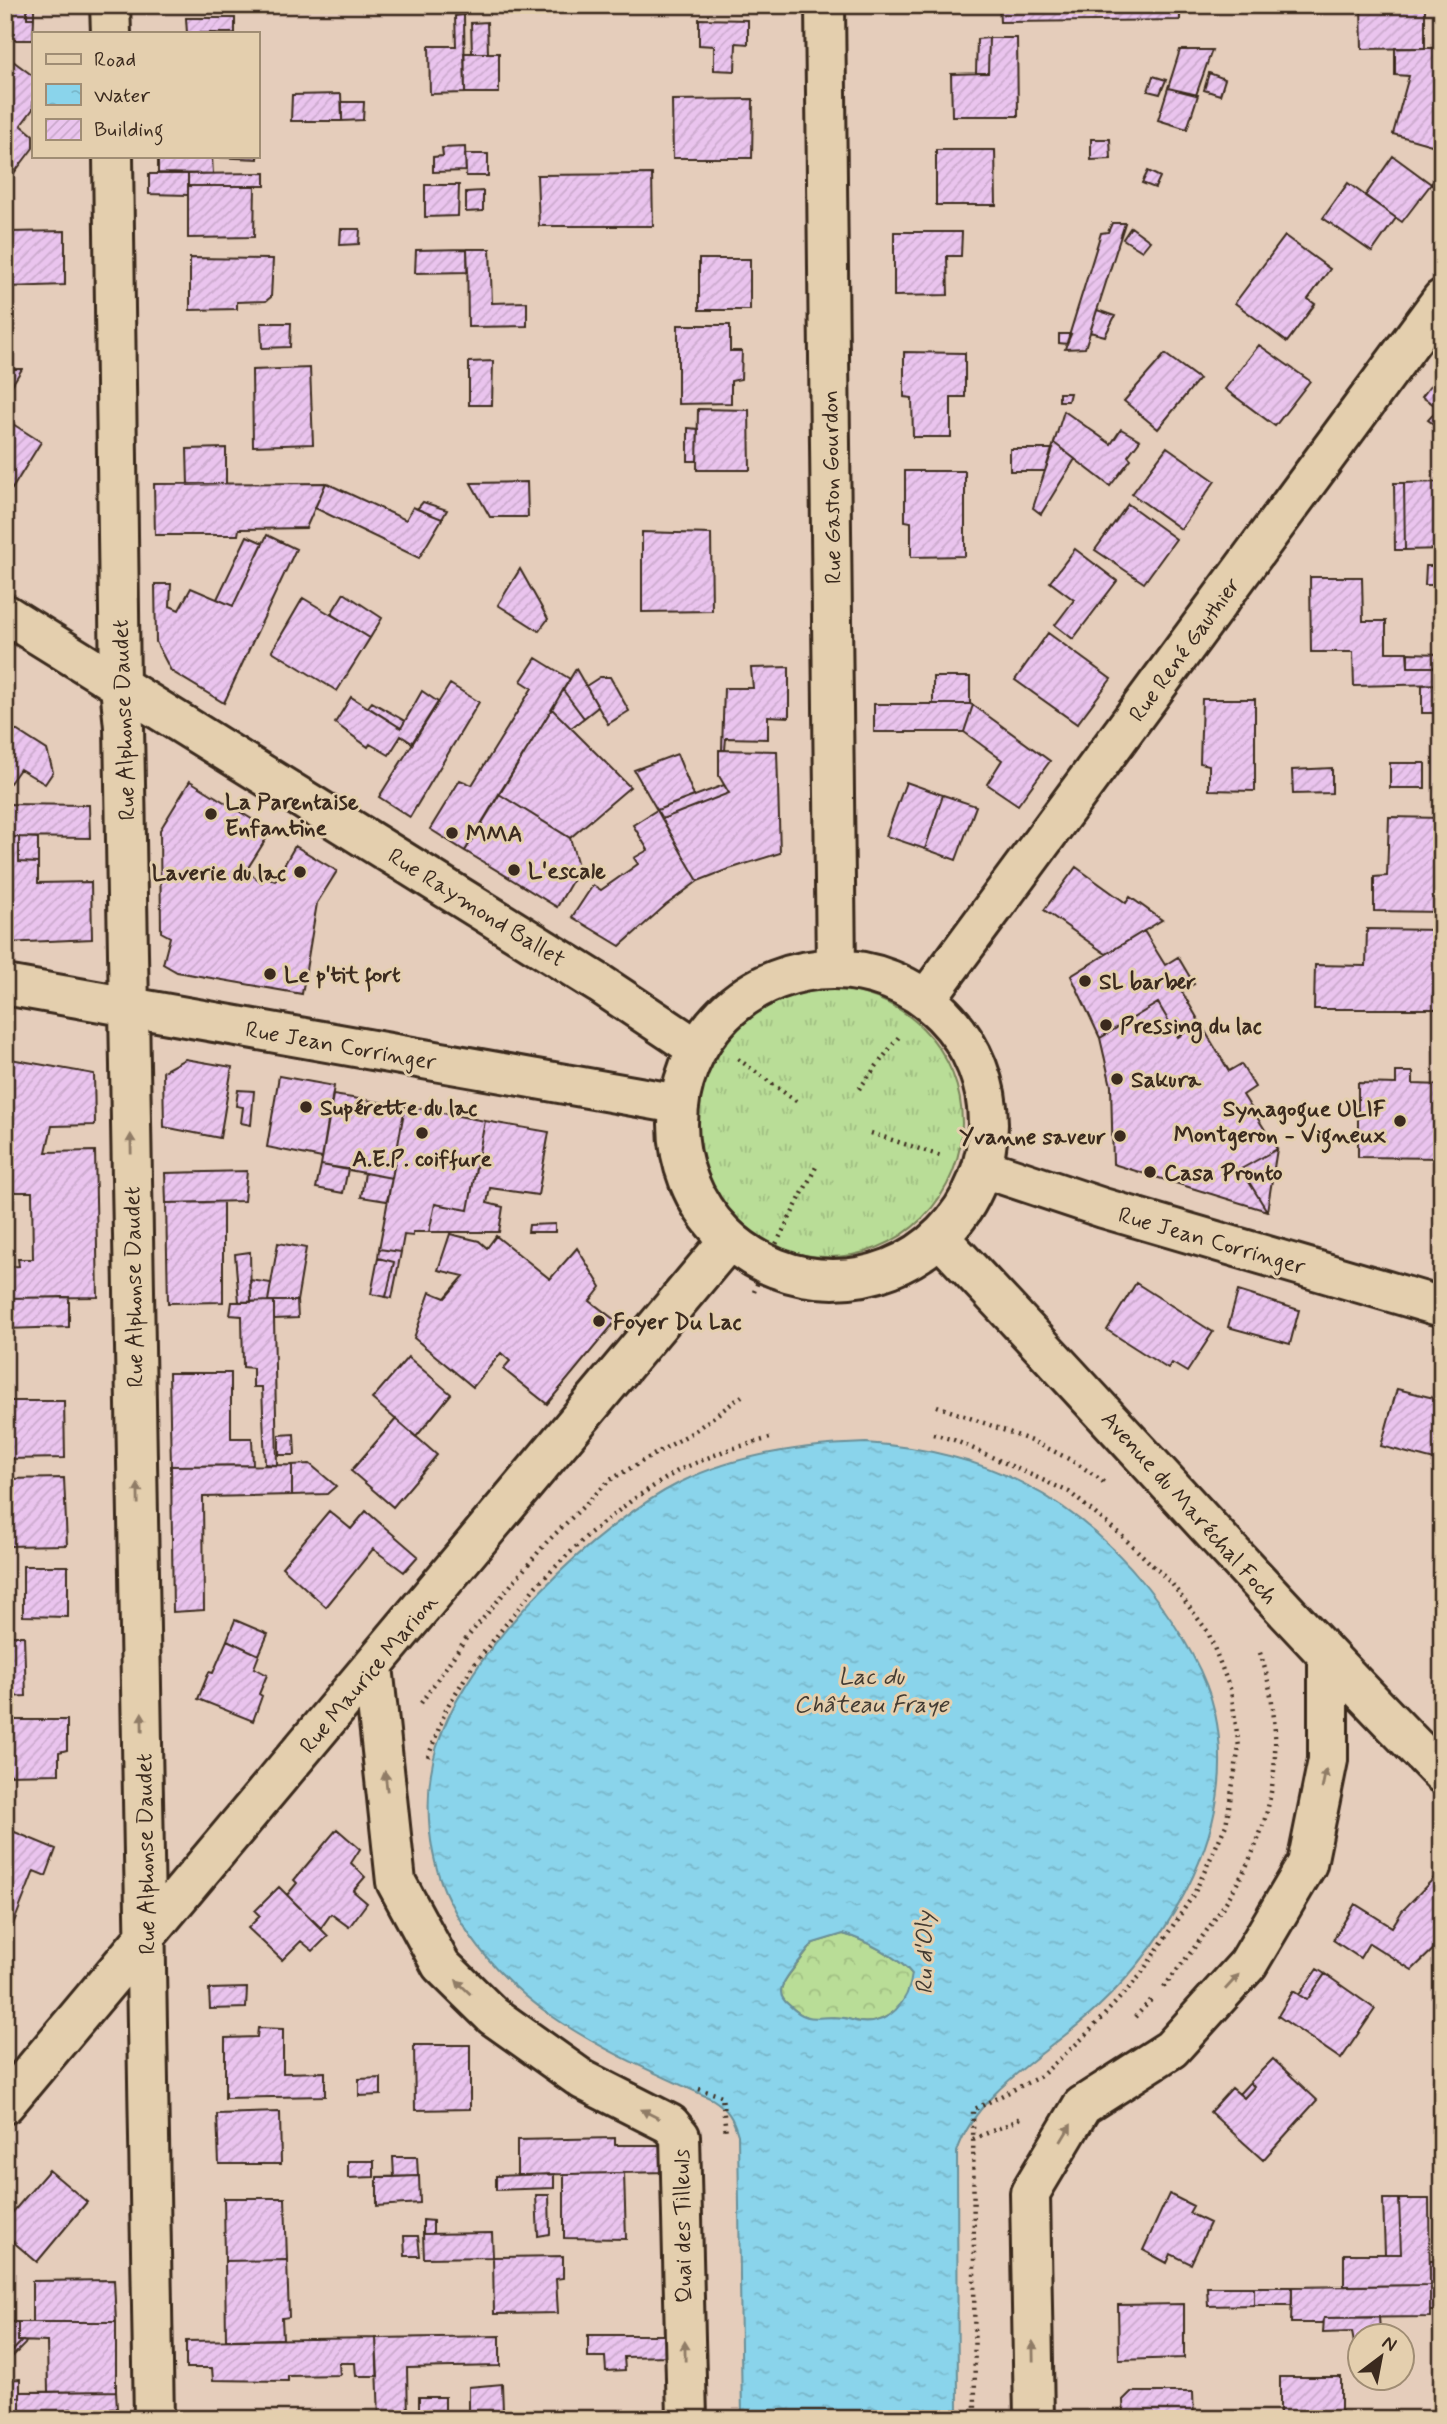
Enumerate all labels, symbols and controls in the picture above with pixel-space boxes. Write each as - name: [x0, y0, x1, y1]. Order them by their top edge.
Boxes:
- legend: [32, 32, 259, 158]
- text: Road: [94, 46, 136, 74]
- text: Water: [94, 82, 150, 110]
- text: Building: [94, 116, 164, 146]
- street label: Rue Gaston Gourdon: [816, 390, 850, 584]
- street label: Rue René Gauthier: [1123, 572, 1248, 729]
- street label: Rue Alphonse Daudet: [106, 619, 144, 821]
- place label: La Parentaise Enfantine: [225, 788, 359, 844]
- marker: La Parentaise Enfantine: [203, 806, 219, 822]
- place label: MMA: [466, 820, 523, 850]
- marker: MMA: [444, 825, 460, 841]
- street label: Rue Raymond Ballet: [382, 842, 570, 975]
- place label: L'escale: [528, 857, 606, 887]
- place label: Laverie du lac: [152, 859, 286, 889]
- marker: L'escale: [506, 862, 522, 878]
- marker: Laverie du lac: [292, 864, 308, 880]
- place label: Le p'tit fort: [284, 961, 401, 992]
- marker: Le p'tit fort: [262, 966, 278, 982]
- place label: SL barber: [1099, 968, 1196, 998]
- marker: SL barber: [1077, 973, 1093, 989]
- place label: Pressing du lac: [1120, 1012, 1262, 1044]
- street label: Rue Jean Corringer: [243, 1015, 439, 1079]
- marker: Pressing du lac: [1098, 1017, 1114, 1033]
- place label: Sakura: [1131, 1066, 1202, 1096]
- marker: Sakura: [1109, 1071, 1125, 1087]
- place label: Supérette du lac: [320, 1094, 477, 1124]
- place label: Synagogue ULIF Montgeron - Vigneux: [1174, 1095, 1387, 1154]
- marker: Supérette du lac: [298, 1099, 314, 1115]
- marker: Synagogue ULIF Montgeron - Vigneux: [1392, 1113, 1408, 1129]
- place label: Yvanne saveur: [959, 1123, 1106, 1153]
- marker: A.E.P. coiffure: [414, 1125, 430, 1141]
- marker: Yvanne saveur: [1112, 1128, 1128, 1144]
- one-way arrow: [125, 1133, 136, 1155]
- place label: A.E.P. coiffure: [352, 1145, 492, 1175]
- place label: Casa Pronto: [1164, 1159, 1283, 1189]
- marker: Casa Pronto: [1142, 1164, 1158, 1180]
- street label: Rue Alphonse Daudet: [118, 1186, 152, 1388]
- street label: Rue Jean Corringer: [1115, 1201, 1309, 1283]
- place label: Foyer Du Lac: [613, 1308, 742, 1338]
- marker: Foyer Du Lac: [591, 1313, 607, 1329]
- street label: Avenue du Maréchal Foch: [1094, 1405, 1283, 1611]
- one-way arrow: [132, 1483, 143, 1505]
- street label: Rue Maurice Marion: [294, 1588, 445, 1761]
- water label: Lac du Château Fraye: [794, 1662, 950, 1721]
- one-way arrow: [136, 1710, 148, 1732]
- street label: Rue Alphonse Daudet: [130, 1753, 164, 1955]
- one-way arrow: [1319, 1768, 1330, 1790]
- one-way arrow: [381, 1770, 392, 1792]
- water label: Ru d'Oly: [910, 1910, 941, 1995]
- one-way arrow: [1223, 1974, 1239, 1991]
- one-way arrow: [455, 1980, 472, 1996]
- one-way arrow: [640, 2109, 660, 2120]
- one-way arrow: [1060, 2124, 1072, 2143]
- street label: Quai des Tilleuls: [668, 2149, 700, 2303]
- north arrow: [1346, 2322, 1416, 2392]
- text: N: [1377, 2330, 1401, 2358]
- one-way arrow: [679, 2339, 691, 2361]
- one-way arrow: [1027, 2339, 1039, 2361]

